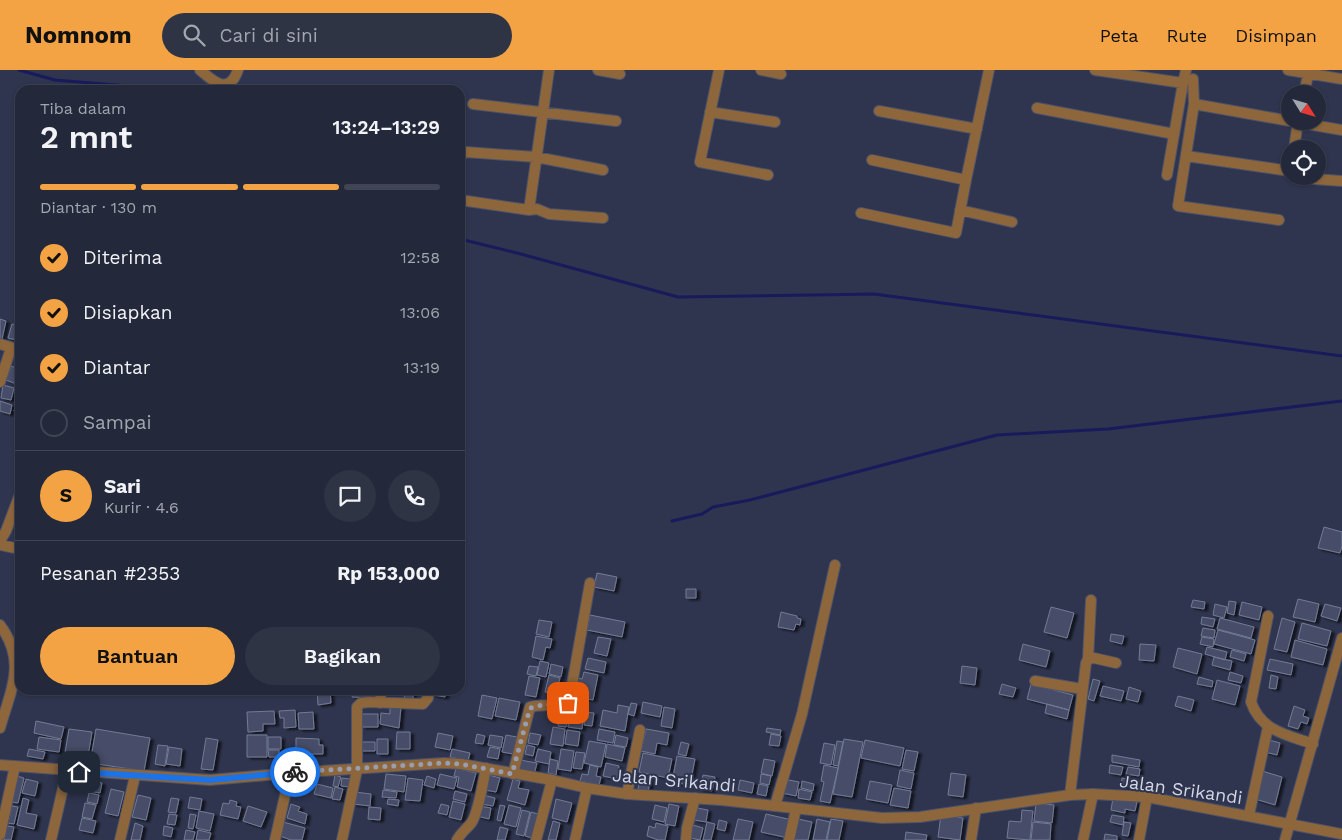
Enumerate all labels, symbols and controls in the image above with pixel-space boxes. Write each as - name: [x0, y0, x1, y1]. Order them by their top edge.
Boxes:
- search box: [162, 13, 512, 58]
- text: Nomnom: [25, 21, 132, 49]
- icon: search: [180, 21, 208, 49]
- text: Cari di sini: [220, 24, 318, 47]
- text: Peta: [1100, 25, 1138, 46]
- text: Rute: [1166, 25, 1207, 46]
- text: Disimpan: [1235, 25, 1317, 46]
- north arrow: [1281, 85, 1326, 130]
- map controls: [1281, 85, 1326, 185]
- text: Tiba dalam: [40, 99, 126, 118]
- text: 13:24–13:29: [332, 116, 440, 139]
- text: 2 mnt: [40, 118, 132, 156]
- button: locate: [1281, 140, 1326, 185]
- text: Diantar · 130 m: [40, 198, 157, 217]
- icon: check: [40, 244, 68, 272]
- text: Diterima: [83, 246, 162, 269]
- text: 12:58: [401, 248, 440, 267]
- icon: check: [40, 299, 68, 327]
- text: Disiapkan: [83, 301, 173, 324]
- text: 13:06: [400, 303, 440, 322]
- icon: check: [40, 354, 68, 382]
- text: Diantar: [83, 356, 151, 379]
- text: 13:19: [404, 358, 440, 377]
- text: Sampai: [83, 411, 152, 434]
- button: chat: [324, 470, 376, 522]
- button: phone: [388, 470, 440, 522]
- text: Sari: [104, 475, 141, 498]
- text: S: [60, 484, 72, 507]
- text: Kurir · 4.6: [104, 498, 179, 517]
- text: Pesanan #2353: [40, 562, 180, 585]
- text: Rp 153,000: [337, 562, 440, 585]
- button: Bantuan: [40, 627, 235, 685]
- button: Bagikan: [245, 627, 440, 685]
- pin: [547, 682, 589, 724]
- icon: bag: [554, 689, 582, 717]
- courier: [270, 747, 320, 797]
- pin: [58, 751, 100, 793]
- icon: home: [65, 758, 93, 786]
- icon: bike: [281, 758, 309, 786]
- street label: Jalan Srikandi: [611, 764, 737, 796]
- street label: Jalan Srikandi: [1118, 770, 1244, 808]

